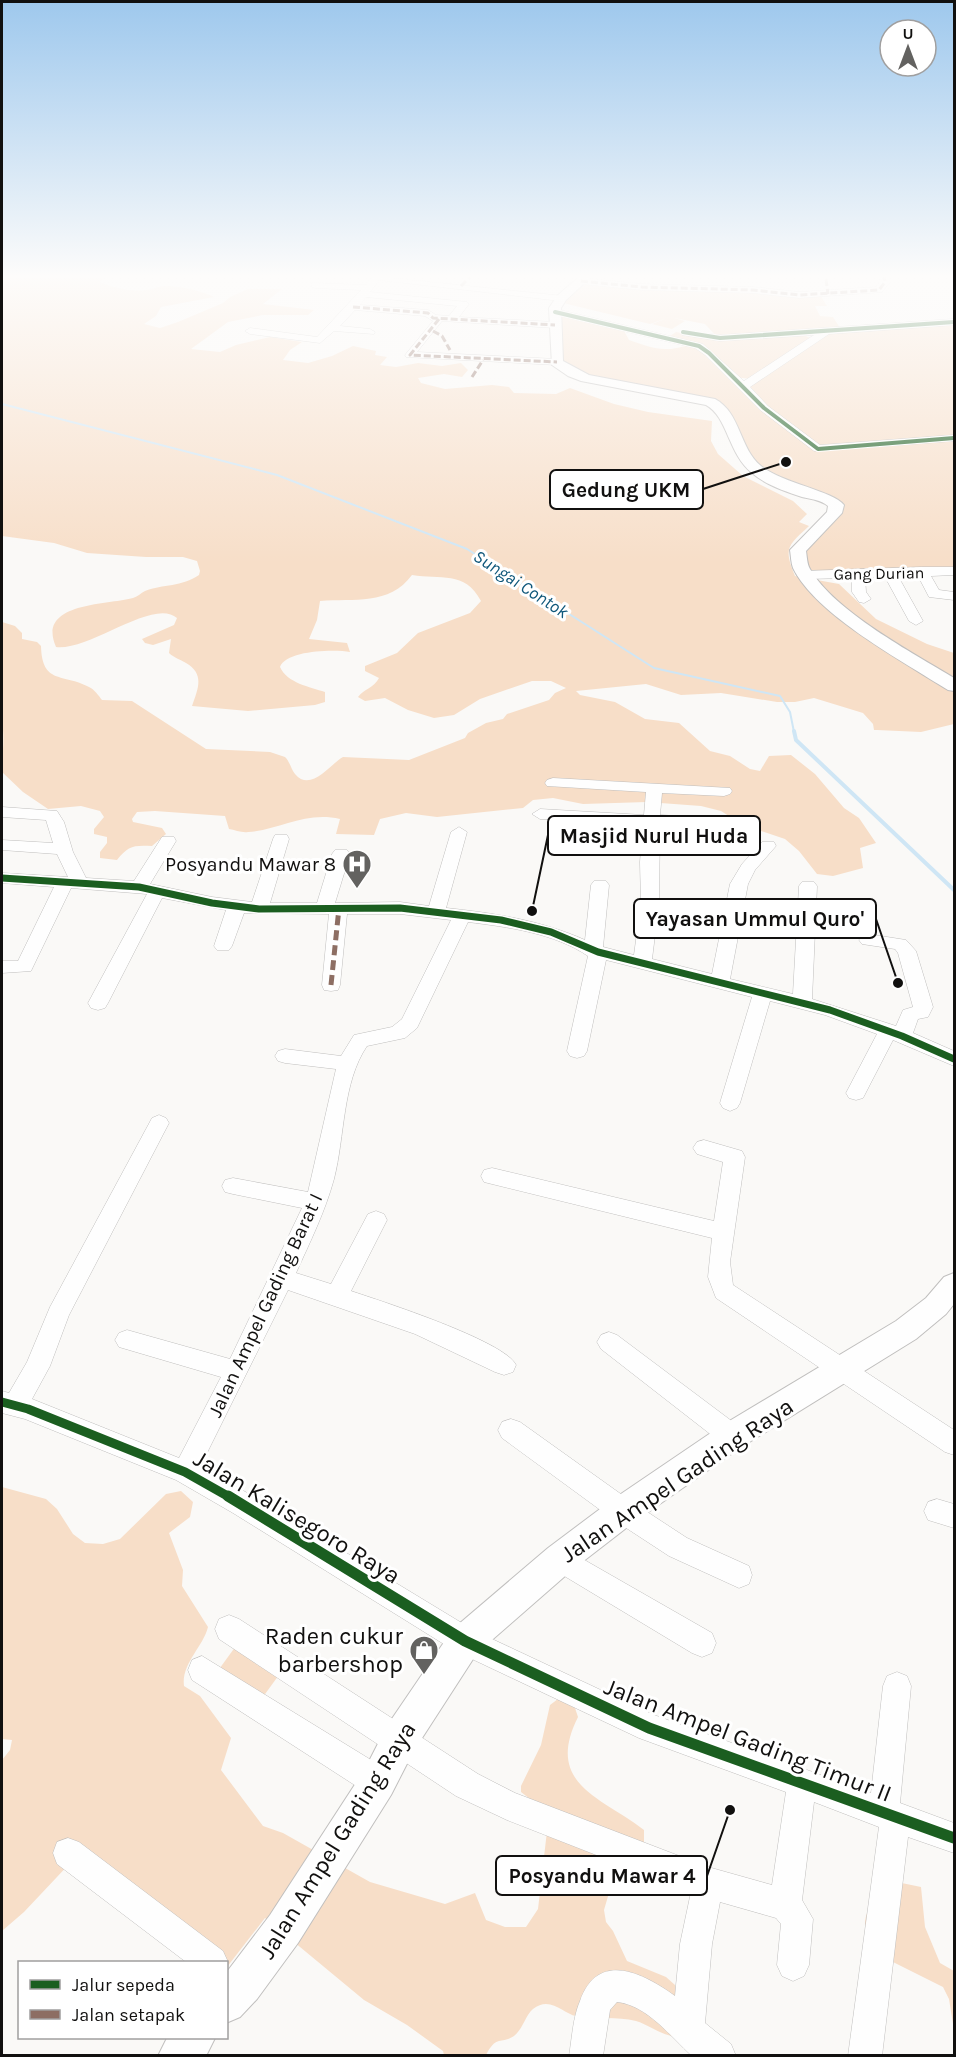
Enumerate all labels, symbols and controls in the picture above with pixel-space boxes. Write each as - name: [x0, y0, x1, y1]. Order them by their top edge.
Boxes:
- north arrow: [878, 18, 938, 78]
- text: U: [902, 24, 914, 43]
- callout: Gedung UKM: [550, 470, 703, 509]
- text: Gedung UKM: [562, 478, 690, 502]
- water label: Sungai Contok: [469, 545, 573, 623]
- street label: Gang Durian: [833, 563, 925, 584]
- callout: Masjid Nurul Huda: [548, 816, 760, 855]
- text: Masjid Nurul Huda: [560, 824, 748, 848]
- hospital icon: Posyandu Mawar 8: [341, 848, 373, 890]
- place label: Posyandu Mawar 8: [165, 853, 336, 876]
- callout: Yayasan Ummul Quro': [634, 899, 876, 938]
- text: Yayasan Ummul Quro': [646, 907, 864, 931]
- street label: Jalan Ampel Gading Barat I: [203, 1190, 328, 1421]
- street label: Jalan Ampel Gading Raya: [556, 1392, 798, 1568]
- street label: Jalan Kalisegoro Raya: [189, 1444, 405, 1590]
- place label: Raden cukur barbershop: [265, 1622, 403, 1678]
- shop icon: Raden cukur barbershop: [408, 1634, 440, 1676]
- street label: Jalan Ampel Gading Timur II: [600, 1672, 896, 1808]
- street label: Jalan Ampel Gading Raya: [252, 1716, 422, 1964]
- callout: Posyandu Mawar 4: [496, 1856, 707, 1895]
- text: Posyandu Mawar 4: [508, 1864, 696, 1888]
- legend: [18, 1961, 228, 2039]
- text: Jalur sepeda: [72, 1974, 175, 1996]
- text: Jalan setapak: [72, 2004, 185, 2026]

